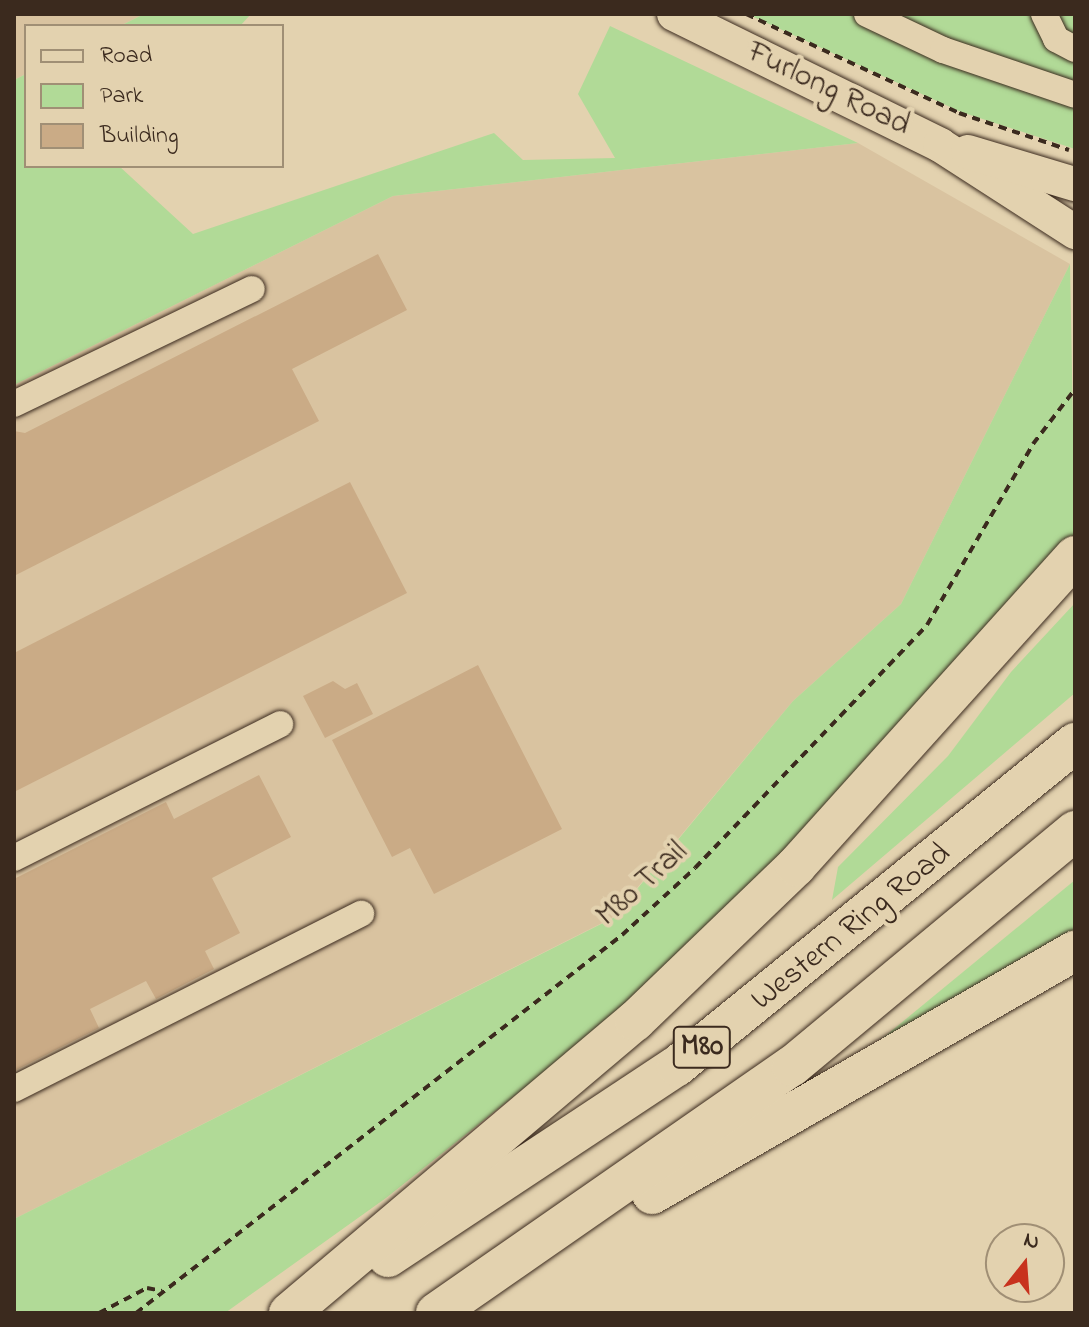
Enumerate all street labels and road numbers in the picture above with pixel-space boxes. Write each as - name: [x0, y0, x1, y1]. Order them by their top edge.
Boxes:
- street label: Furlong Road: [740, 34, 916, 146]
- street label: M80 Trail: [589, 834, 697, 936]
- street label: Western Ring Road: [745, 836, 959, 1020]
- road number: M80: [672, 1021, 732, 1073]

